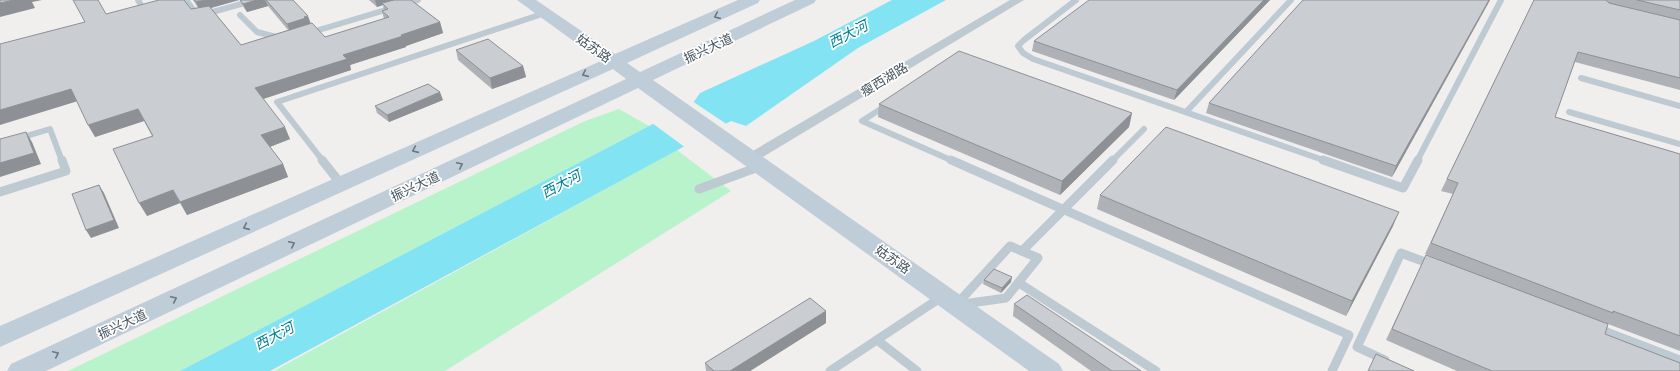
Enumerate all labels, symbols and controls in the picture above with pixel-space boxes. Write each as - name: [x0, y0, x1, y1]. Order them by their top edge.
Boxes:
- one-way arrow: [713, 11, 721, 19]
- water label: 西大河: [826, 16, 873, 51]
- street label: 姑苏路: [573, 31, 614, 66]
- street label: 振兴大道: [681, 31, 735, 66]
- street label: 瘦西湖路: [858, 60, 910, 99]
- one-way arrow: [581, 69, 589, 77]
- one-way arrow: [412, 145, 420, 153]
- one-way arrow: [456, 162, 463, 170]
- water label: 西大河: [539, 166, 586, 201]
- street label: 振兴大道: [388, 169, 442, 204]
- one-way arrow: [242, 222, 250, 230]
- one-way arrow: [287, 241, 295, 249]
- street label: 姑苏路: [872, 242, 913, 277]
- one-way arrow: [170, 296, 177, 304]
- street label: 振兴大道: [95, 307, 149, 342]
- water label: 西大河: [252, 318, 299, 353]
- one-way arrow: [52, 351, 60, 359]

